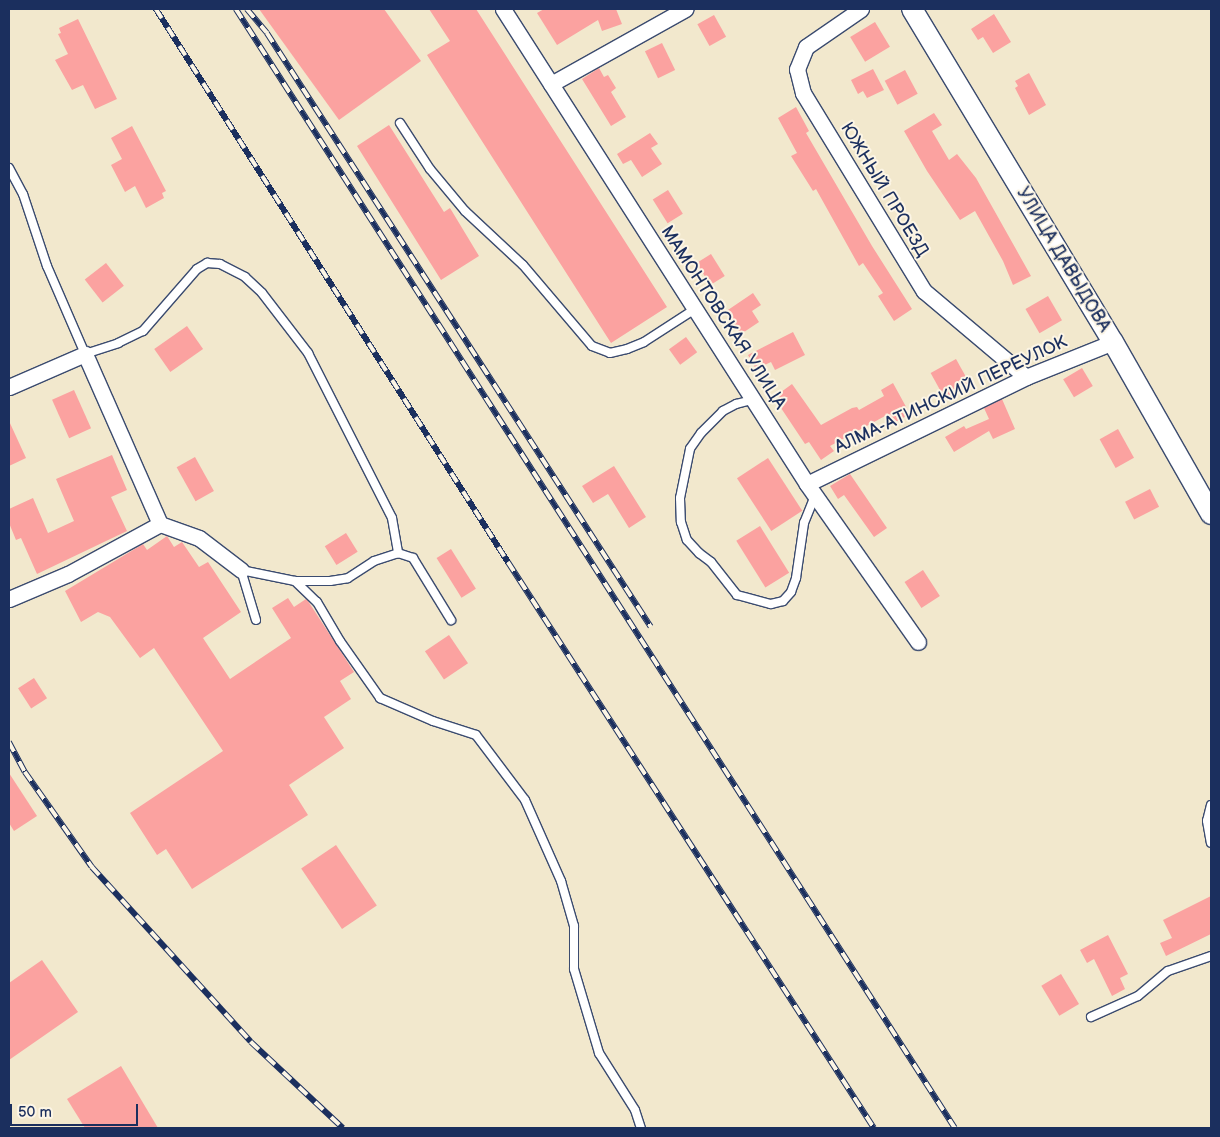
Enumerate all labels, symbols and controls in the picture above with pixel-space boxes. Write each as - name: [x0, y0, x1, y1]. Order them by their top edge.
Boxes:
- street label: ЮЖНЫЙ ПРОЕЗД: [835, 119, 933, 261]
- street label: УЛИЦА ДАВЫДОВА: [1011, 184, 1115, 336]
- street label: МАМОНТОВСКАЯ УЛИЦА: [656, 222, 790, 414]
- street label: АЛМА-АТИНСКИЙ ПЕРЕУЛОК: [831, 332, 1071, 458]
- scale bar: [12, 1094, 140, 1126]
- text: 50 m: [18, 1103, 52, 1122]

